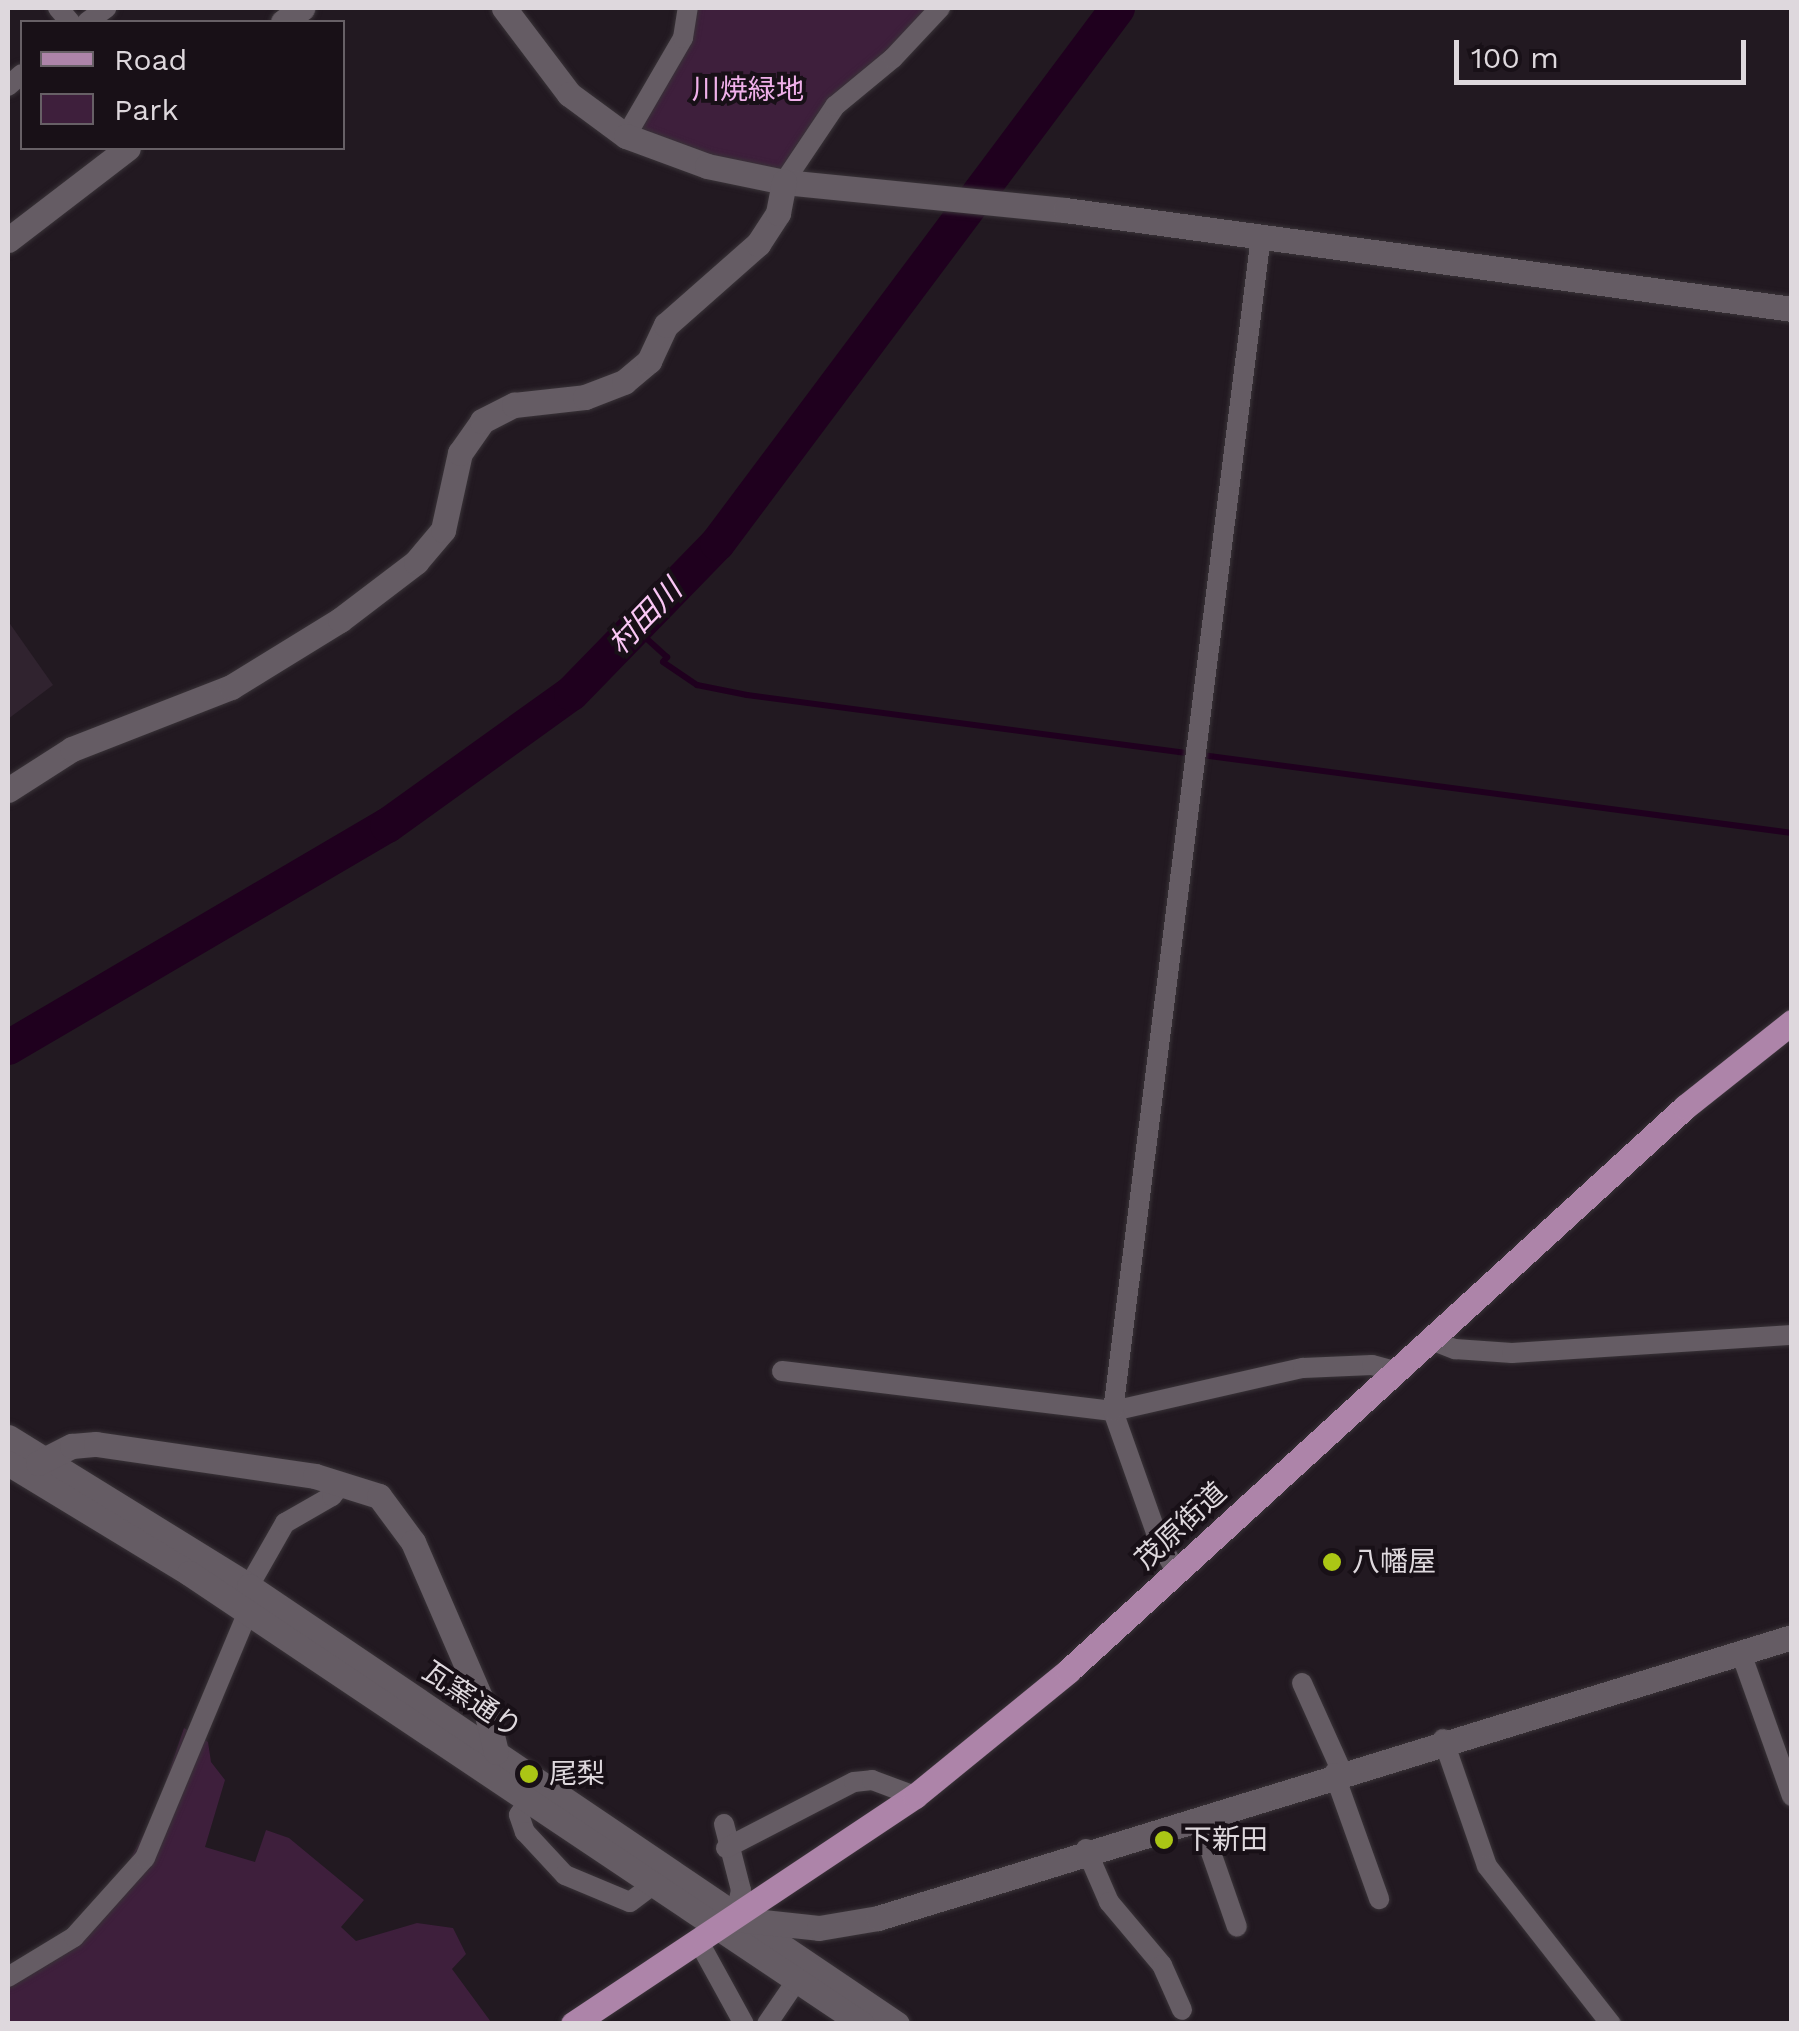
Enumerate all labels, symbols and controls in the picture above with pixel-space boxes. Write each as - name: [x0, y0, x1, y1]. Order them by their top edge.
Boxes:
- legend: [20, 20, 345, 150]
- scale bar: [1459, 20, 1752, 82]
- text: 100 m: [1471, 40, 1559, 75]
- text: Road: [114, 42, 187, 77]
- park label: 川焼緑地: [692, 73, 804, 107]
- text: Park: [114, 92, 179, 127]
- water label: 村田川: [601, 572, 689, 662]
- street label: 茂原街道: [1129, 1476, 1233, 1576]
- place label: 八幡屋: [1352, 1545, 1436, 1579]
- marker: 八幡屋: [1321, 1551, 1343, 1573]
- street label: 瓦窯通り: [416, 1655, 528, 1745]
- place label: 尾梨: [549, 1757, 605, 1791]
- marker: 尾梨: [518, 1763, 540, 1785]
- place label: 下新田: [1184, 1823, 1268, 1857]
- marker: 下新田: [1153, 1829, 1175, 1851]

